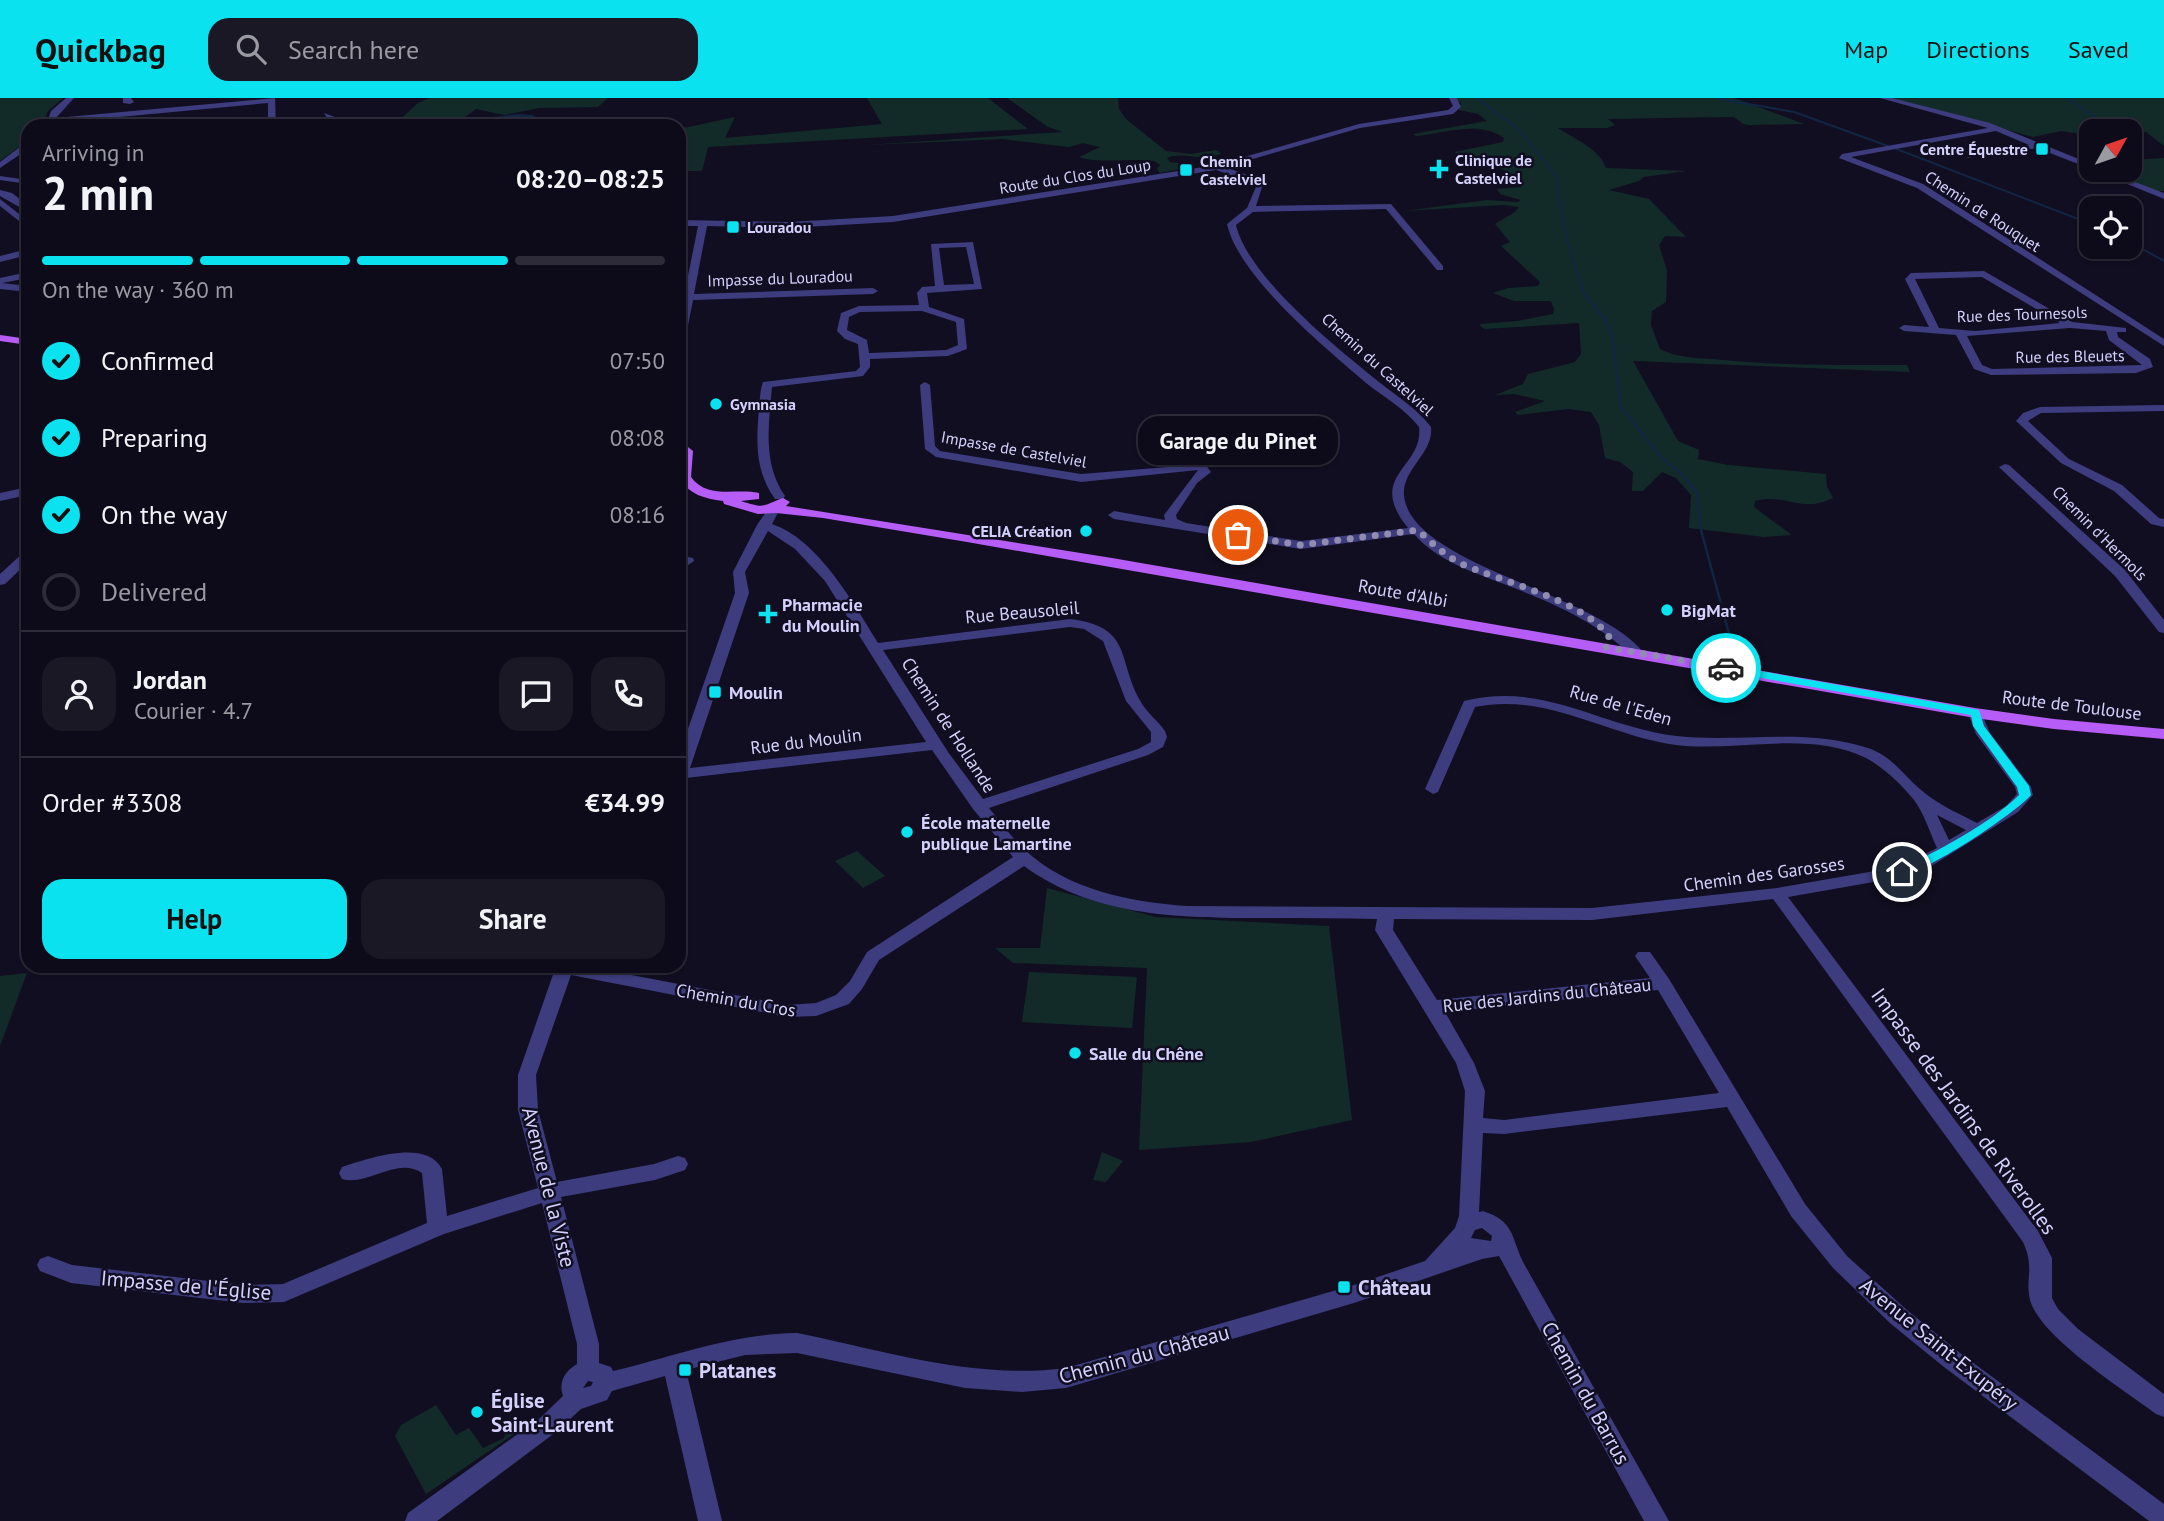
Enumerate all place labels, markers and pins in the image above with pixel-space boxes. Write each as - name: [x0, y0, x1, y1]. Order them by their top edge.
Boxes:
- place label: Centre Équestre: [1920, 139, 2028, 159]
- marker: Centre Équestre: [2034, 141, 2050, 157]
- place label: Clinique de Castelviel: [1455, 150, 1532, 188]
- place label: Chemin Castelviel: [1200, 151, 1267, 189]
- marker: Clinique de Castelviel: [1429, 159, 1449, 179]
- marker: Chemin Castelviel: [1178, 162, 1194, 178]
- place label: Louradou: [747, 217, 811, 237]
- marker: Louradou: [725, 219, 741, 235]
- place label: Gymnasia: [730, 394, 796, 414]
- marker: Gymnasia: [708, 396, 724, 412]
- callout: Garage du Pinet: [1138, 416, 1338, 465]
- pin: [1208, 505, 1268, 565]
- place label: CELIA Création: [971, 521, 1072, 541]
- marker: CELIA Création: [1078, 523, 1094, 539]
- place label: Pharmacie du Moulin: [782, 593, 863, 637]
- place label: BigMat: [1681, 599, 1736, 622]
- marker: BigMat: [1659, 602, 1675, 618]
- marker: Pharmacie du Moulin: [760, 606, 776, 622]
- place label: Moulin: [729, 681, 783, 704]
- marker: Moulin: [707, 684, 723, 700]
- place label: École maternelle publique Lamartine: [921, 811, 1072, 855]
- marker: École maternelle publique Lamartine: [899, 824, 915, 840]
- pin: [1872, 842, 1932, 902]
- place label: Salle du Chêne: [1089, 1042, 1203, 1065]
- marker: Salle du Chêne: [1067, 1045, 1083, 1061]
- place label: Château: [1358, 1274, 1431, 1301]
- marker: Château: [1336, 1279, 1352, 1295]
- place label: Platanes: [699, 1357, 776, 1384]
- marker: Platanes: [677, 1362, 693, 1378]
- place label: Église Saint-Laurent: [491, 1387, 614, 1438]
- marker: Église Saint-Laurent: [469, 1404, 485, 1420]

